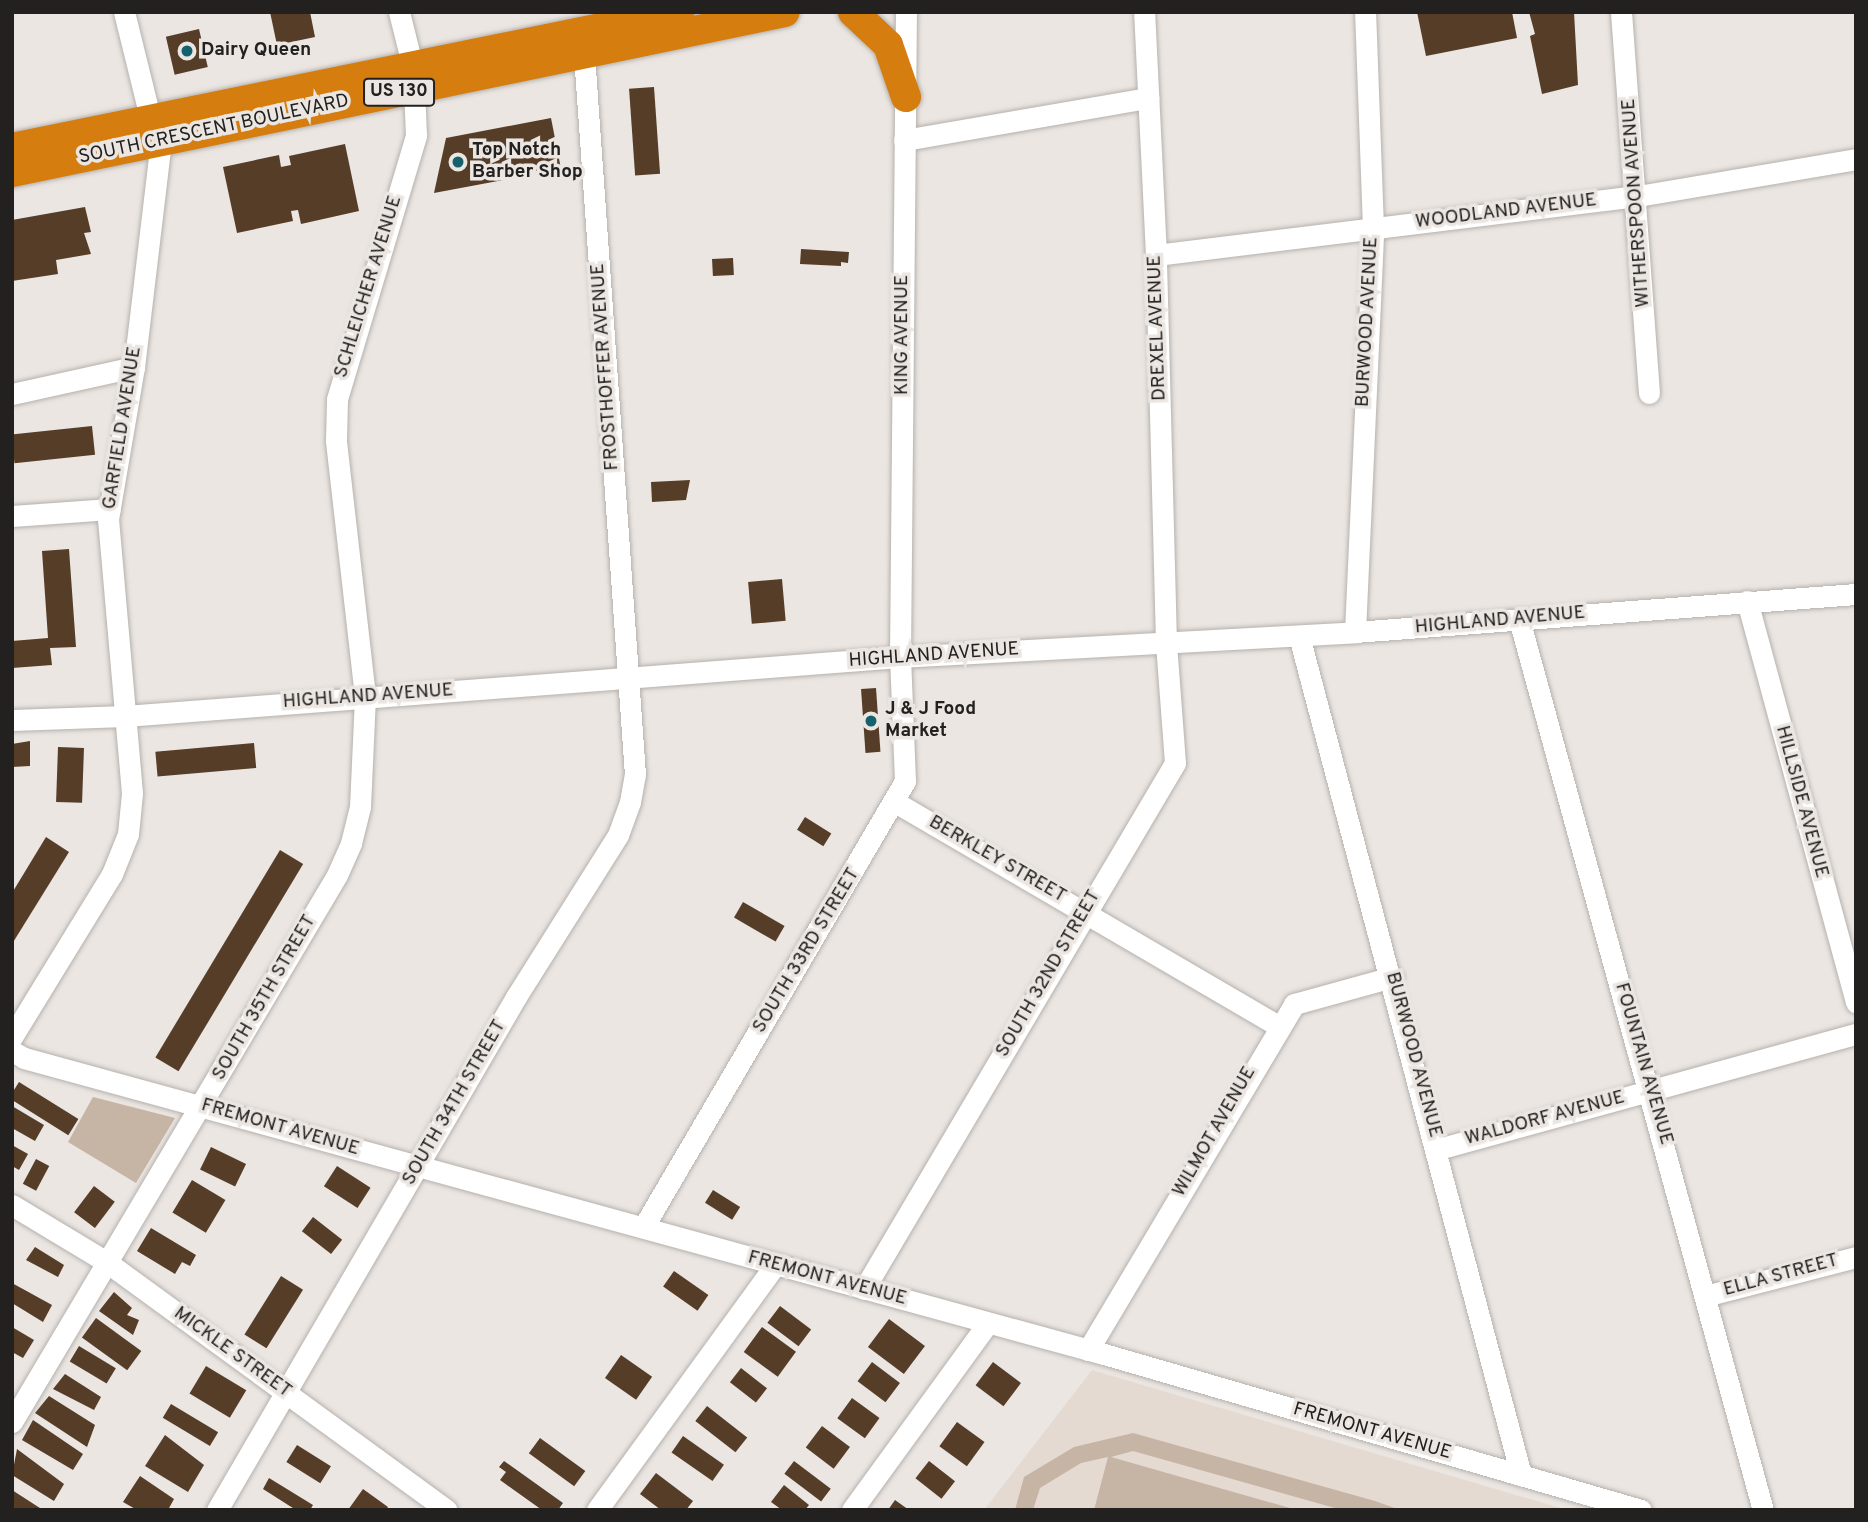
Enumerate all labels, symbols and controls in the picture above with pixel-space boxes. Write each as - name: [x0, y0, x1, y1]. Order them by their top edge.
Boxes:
- place label: Dairy Queen: [201, 40, 311, 62]
- marker: Dairy Queen: [179, 43, 195, 59]
- road number: US 130: [362, 78, 436, 106]
- street label: SOUTH CRESCENT BOULEVARD: [76, 90, 352, 170]
- street label: WITHERSPOON AVENUE: [1618, 97, 1656, 309]
- place label: Top Notch Barber Shop: [472, 140, 583, 184]
- marker: Top Notch Barber Shop: [450, 154, 466, 170]
- street label: WOODLAND AVENUE: [1414, 190, 1598, 234]
- street label: SCHLEICHER AVENUE: [330, 193, 408, 381]
- street label: BURWOOD AVENUE: [1352, 236, 1384, 408]
- street label: DREXEL AVENUE: [1144, 254, 1172, 402]
- street label: FROSTHOFFER AVENUE: [587, 262, 625, 472]
- street label: KING AVENUE: [892, 274, 914, 396]
- street label: GARFIELD AVENUE: [99, 344, 147, 512]
- street label: HIGHLAND AVENUE: [1414, 602, 1586, 640]
- street label: HIGHLAND AVENUE: [848, 639, 1020, 673]
- street label: HIGHLAND AVENUE: [282, 680, 454, 714]
- place label: J & J Food Market: [885, 699, 976, 743]
- marker: J & J Food Market: [863, 713, 879, 729]
- street label: HILLSIDE AVENUE: [1770, 723, 1832, 881]
- street label: BERKLEY STREET: [924, 811, 1070, 909]
- street label: SOUTH 33RD STREET: [749, 864, 865, 1038]
- street label: SOUTH 32ND STREET: [992, 886, 1106, 1062]
- street label: SOUTH 35TH STREET: [208, 911, 322, 1085]
- street label: BURWOOD AVENUE: [1380, 969, 1446, 1141]
- street label: FOUNTAIN AVENUE: [1609, 980, 1677, 1148]
- street label: SOUTH 34TH STREET: [398, 1016, 512, 1190]
- street label: WILMOT AVENUE: [1168, 1062, 1262, 1202]
- street label: WALDORF AVENUE: [1462, 1087, 1628, 1151]
- street label: FREMONT AVENUE: [198, 1094, 362, 1162]
- street label: FREMONT AVENUE: [744, 1247, 910, 1311]
- street label: ELLA STREET: [1721, 1250, 1841, 1302]
- street label: MICKLE STREET: [169, 1303, 295, 1403]
- street label: FREMONT AVENUE: [1290, 1398, 1454, 1466]

